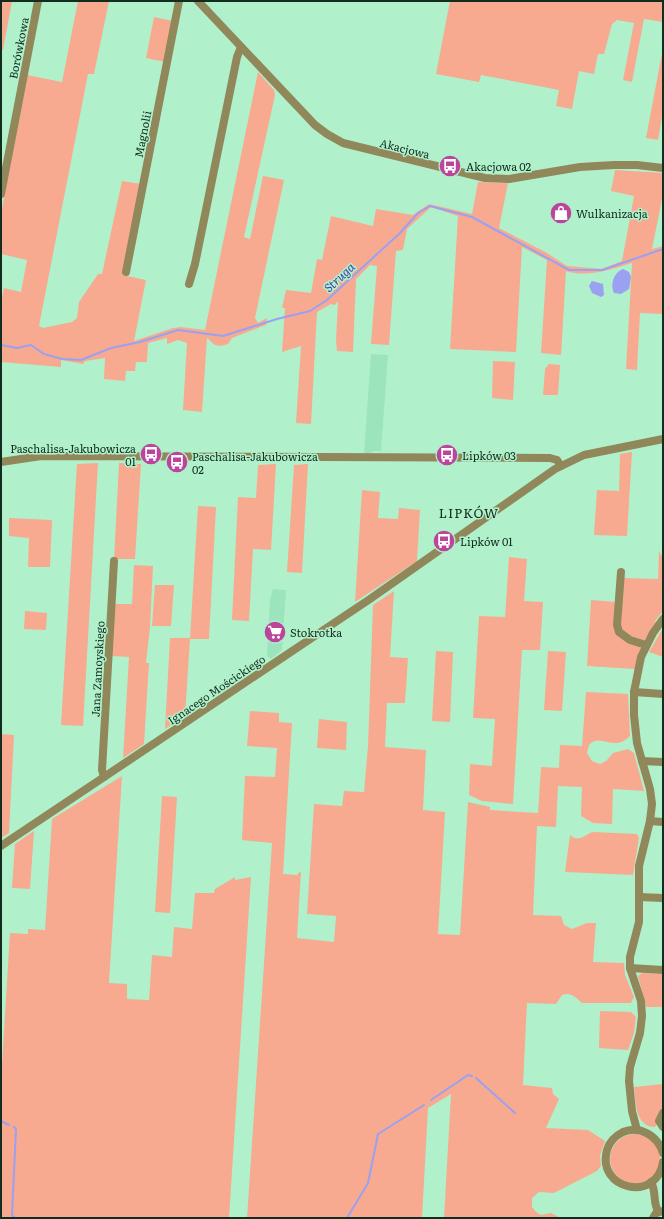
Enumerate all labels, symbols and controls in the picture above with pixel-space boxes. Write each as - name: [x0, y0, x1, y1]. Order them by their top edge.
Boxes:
- street label: Borówkowa: [4, 16, 32, 80]
- street label: Magnolii: [130, 109, 154, 159]
- street label: Akacjowa: [378, 134, 432, 162]
- bus stop icon: Akacjowa 02: [437, 153, 463, 179]
- place label: Akacjowa 02: [466, 158, 532, 174]
- shop icon: Wulkanizacja: [548, 200, 574, 226]
- place label: Wulkanizacja: [576, 205, 648, 221]
- water label: Struga: [319, 258, 359, 296]
- place label: Paschalisa-Jakubowicza 01: [10, 440, 137, 469]
- bus stop icon: Paschalisa-Jakubowicza 01: [138, 441, 164, 467]
- bus stop icon: Lipków 03: [434, 442, 460, 468]
- place label: Lipków 03: [462, 447, 516, 463]
- place label: Paschalisa-Jakubowicza 02: [192, 448, 318, 477]
- bus stop icon: Paschalisa-Jakubowicza 02: [164, 449, 190, 475]
- district label: LIPKÓW: [439, 503, 499, 522]
- bus stop icon: Lipków 01: [431, 528, 457, 554]
- place label: Lipków 01: [460, 533, 513, 549]
- supermarket icon: Stokrotka: [262, 619, 288, 645]
- street label: Jana Zamoyskiego: [86, 620, 108, 718]
- place label: Stokrotka: [290, 624, 342, 640]
- street label: Ignacego Mościckiego: [164, 650, 268, 728]

